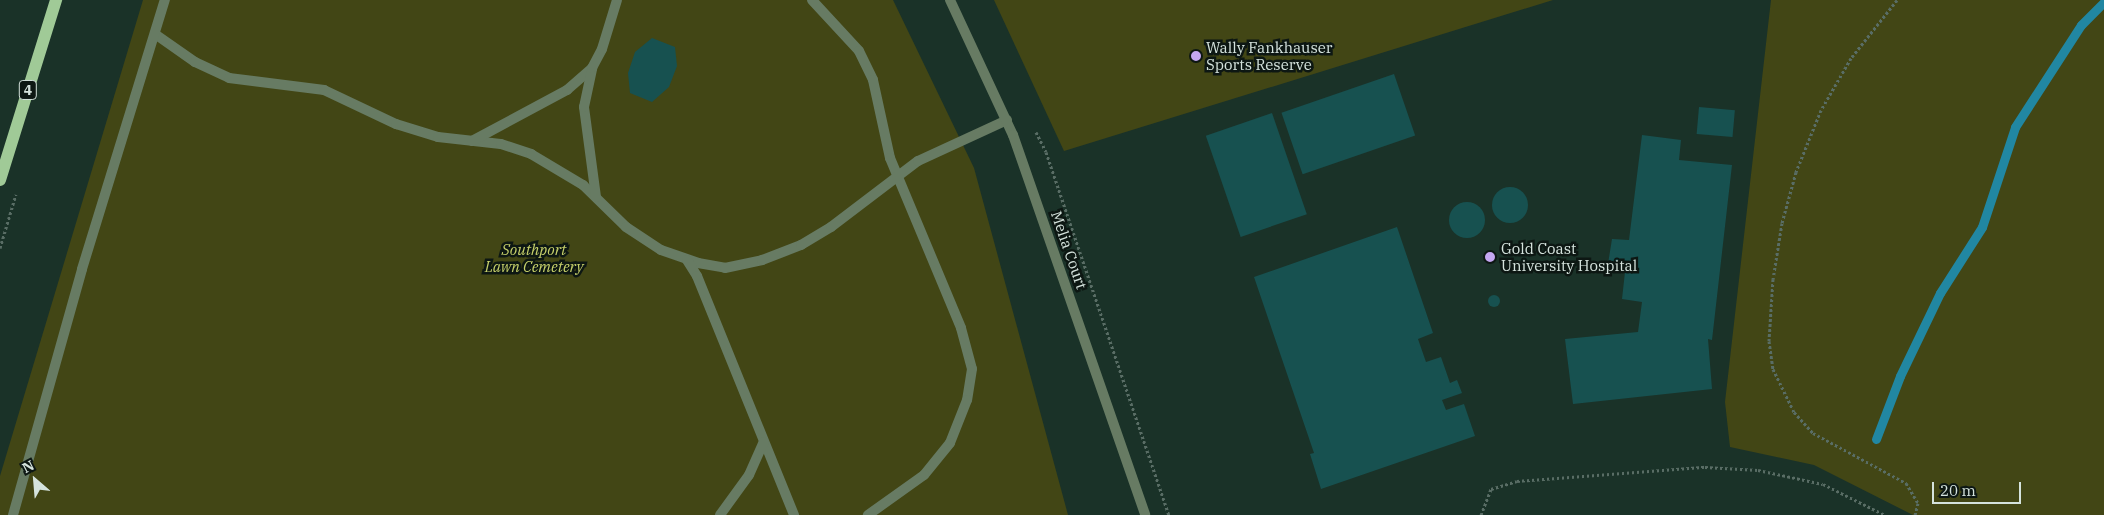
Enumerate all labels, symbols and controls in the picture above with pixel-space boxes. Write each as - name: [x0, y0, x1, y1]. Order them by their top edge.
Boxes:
- place label: Wally Fankhauser Sports Reserve: [1206, 38, 1332, 73]
- marker: Wally Fankhauser Sports Reserve: [1190, 50, 1202, 62]
- road number: 4: [18, 78, 38, 102]
- street label: Melia Court: [1047, 209, 1091, 291]
- place label: Gold Coast University Hospital: [1501, 239, 1637, 274]
- park label: Southport Lawn Cemetery: [485, 240, 583, 275]
- marker: Gold Coast University Hospital: [1483, 250, 1497, 264]
- north arrow: [10, 455, 60, 505]
- text: N: [19, 456, 37, 477]
- scale bar: [1934, 472, 2023, 504]
- text: 20 m: [1940, 481, 1976, 500]

